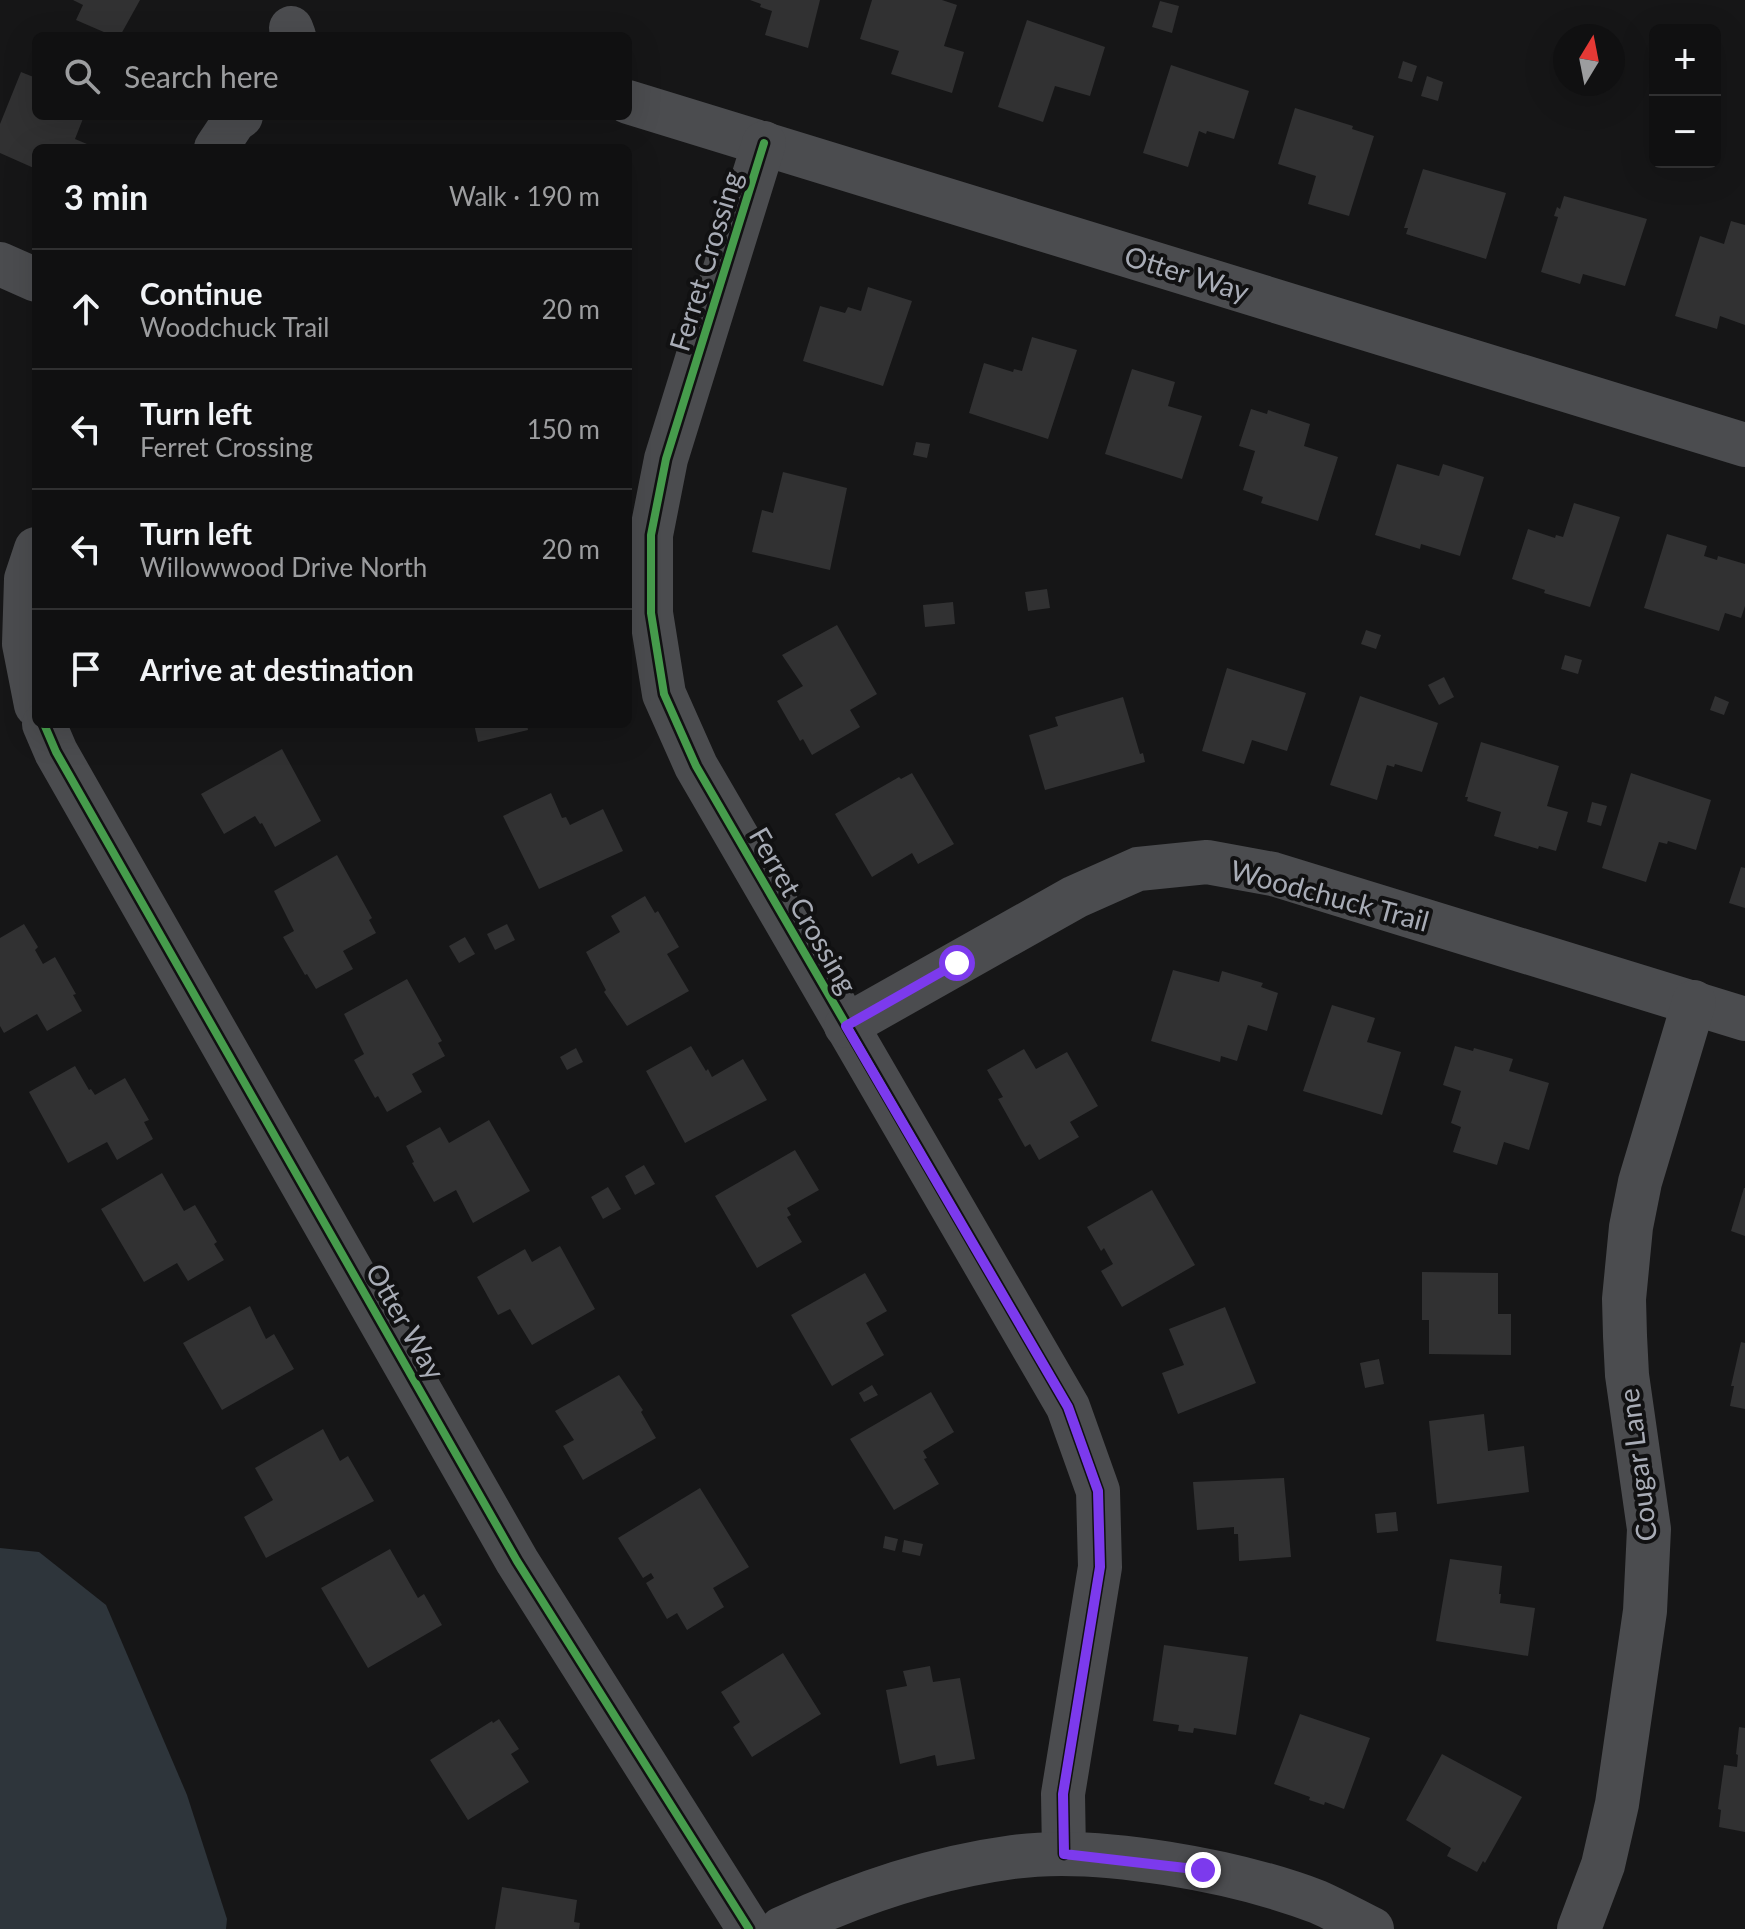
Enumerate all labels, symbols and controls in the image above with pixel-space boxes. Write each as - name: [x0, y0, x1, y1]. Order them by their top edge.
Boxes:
- north arrow: [1553, 24, 1625, 96]
- map controls: [1649, 24, 1721, 168]
- button: +: [1649, 24, 1721, 96]
- search box: [32, 32, 632, 120]
- icon: search: [60, 54, 104, 98]
- text: Search here: [124, 58, 279, 94]
- button: −: [1649, 96, 1721, 168]
- street label: Ferret Crossing: [661, 167, 749, 355]
- text: 3 min: [64, 176, 148, 217]
- text: Walk · 190 m: [449, 180, 600, 212]
- street label: Otter Way: [1121, 238, 1254, 308]
- text: Continue: [140, 275, 263, 311]
- icon: ahead: [64, 287, 108, 331]
- text: 20 m: [542, 293, 600, 325]
- text: Woodchuck Trail: [140, 311, 329, 343]
- text: Turn left: [140, 395, 252, 431]
- icon: left: [64, 407, 108, 451]
- text: 150 m: [527, 413, 600, 445]
- text: Ferret Crossing: [140, 431, 313, 463]
- text: Turn left: [140, 515, 252, 551]
- icon: left: [64, 527, 108, 571]
- text: 20 m: [542, 533, 600, 565]
- text: Willowwood Drive North: [140, 551, 427, 583]
- icon: arrive: [64, 647, 108, 691]
- text: Arrive at destination: [140, 651, 414, 687]
- street label: Ferret Crossing: [743, 821, 865, 999]
- street label: Woodchuck Trail: [1227, 852, 1433, 938]
- route start: [939, 945, 975, 981]
- street label: Otter Way: [359, 1257, 453, 1385]
- street label: Cougar Lane: [1611, 1387, 1663, 1543]
- route end: [1185, 1852, 1221, 1888]

